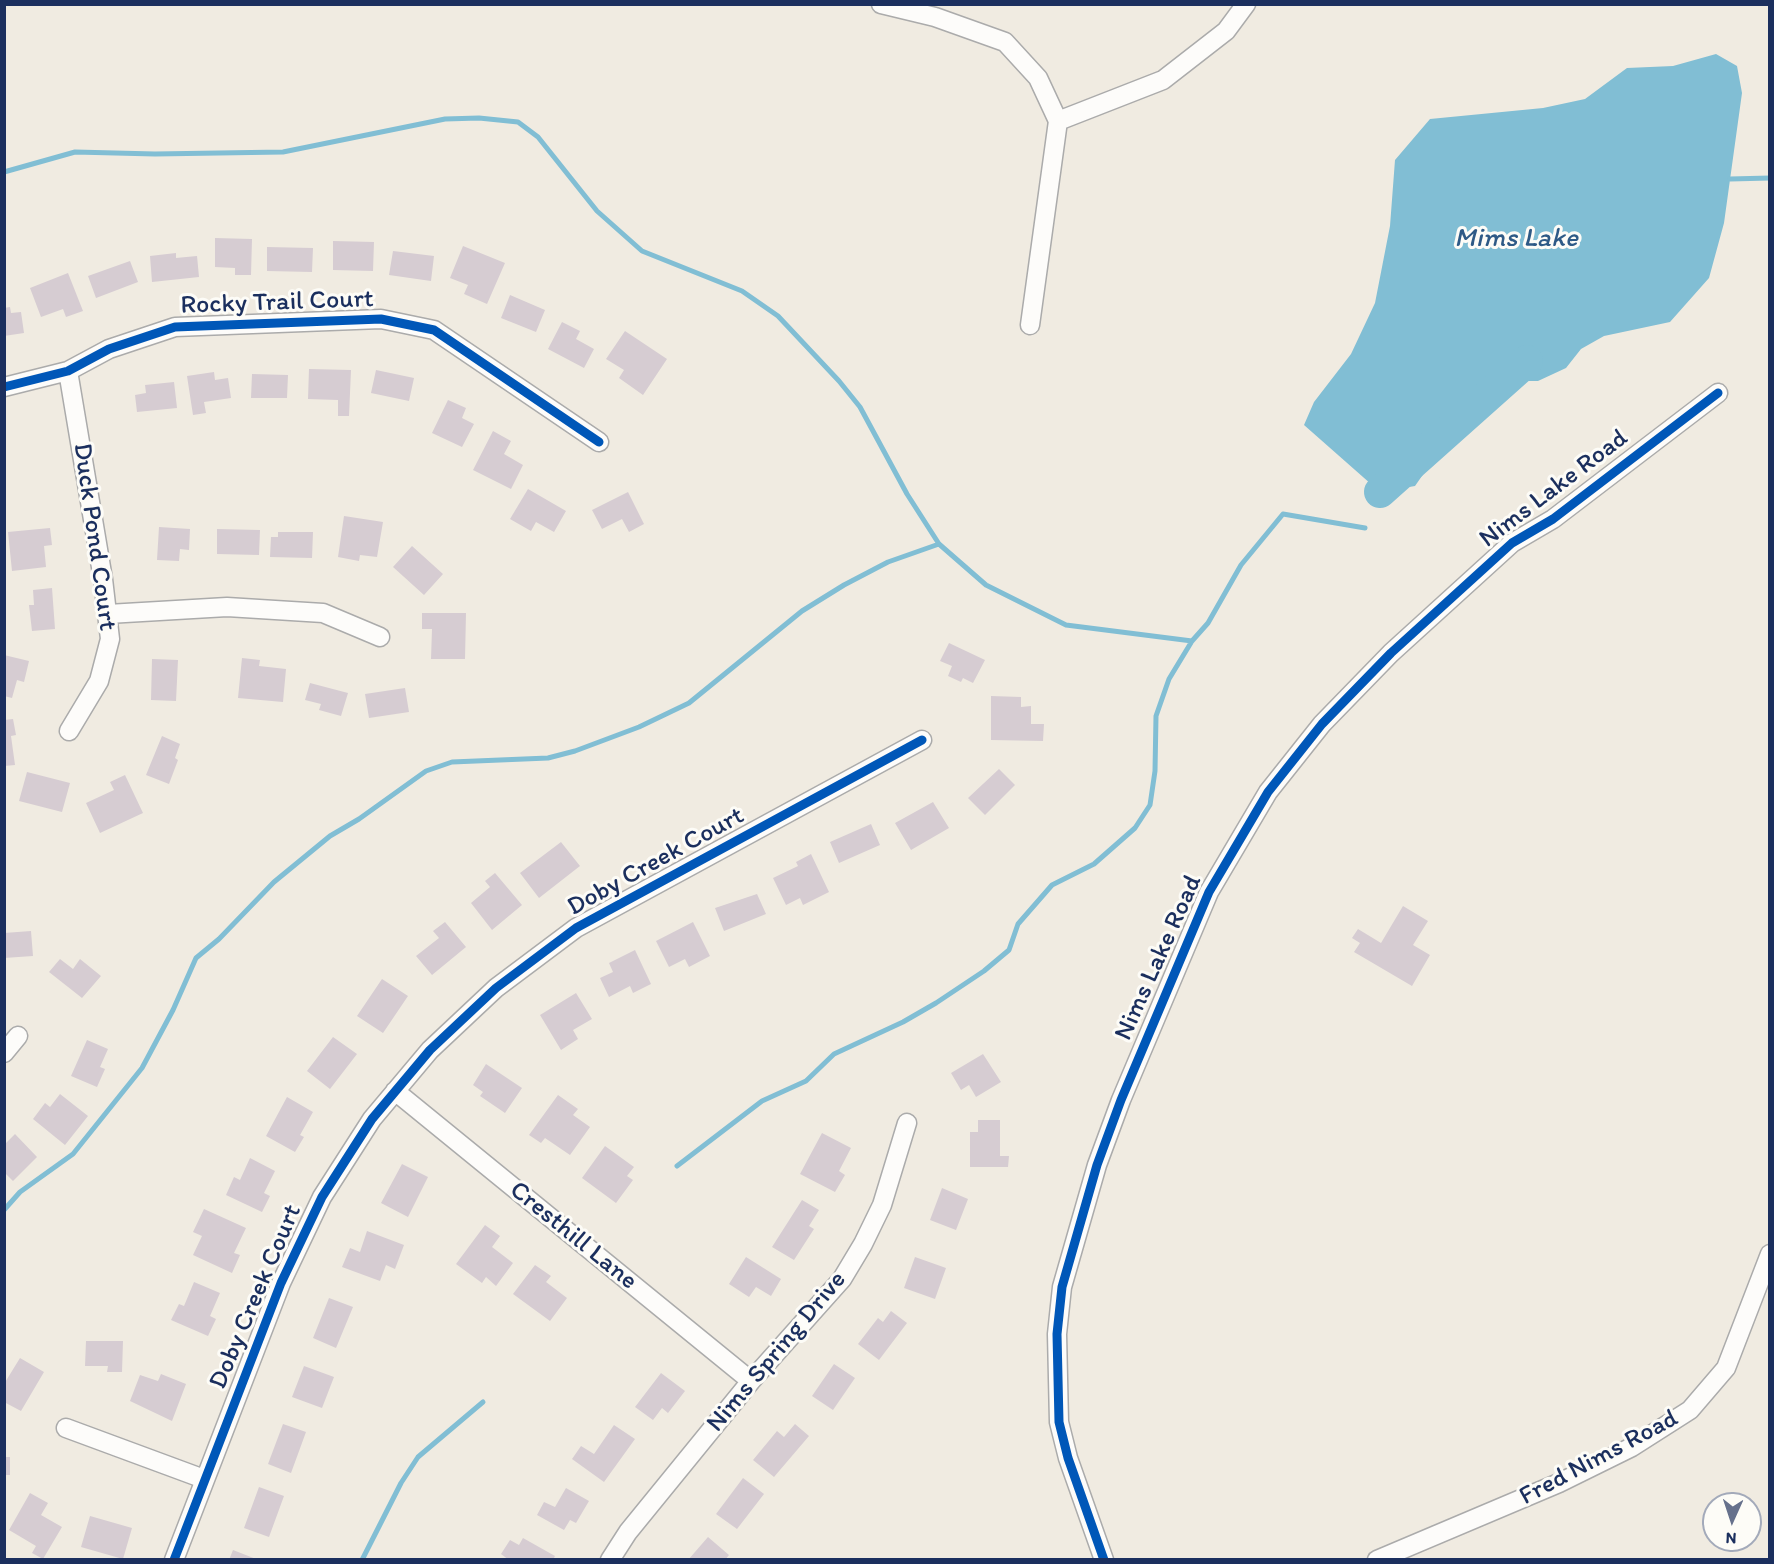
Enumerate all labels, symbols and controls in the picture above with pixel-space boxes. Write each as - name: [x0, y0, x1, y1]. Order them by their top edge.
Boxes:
- water label: Mims Lake: [1454, 223, 1578, 255]
- street label: Rocky Trail Court: [180, 284, 374, 322]
- street label: Nims Lake Road: [1474, 423, 1634, 555]
- street label: Duck Pond Court: [65, 441, 123, 633]
- street label: Doby Creek Court: [562, 801, 750, 923]
- street label: Nims Lake Road: [1109, 870, 1209, 1046]
- street label: Cresthill Lane: [503, 1175, 643, 1297]
- street label: Doby Creek Court: [203, 1200, 309, 1394]
- street label: Nims Spring Drive: [701, 1265, 853, 1439]
- street label: Fred Nims Road: [1514, 1403, 1684, 1513]
- north arrow: [1702, 1492, 1762, 1552]
- text: N: [1725, 1529, 1737, 1548]

